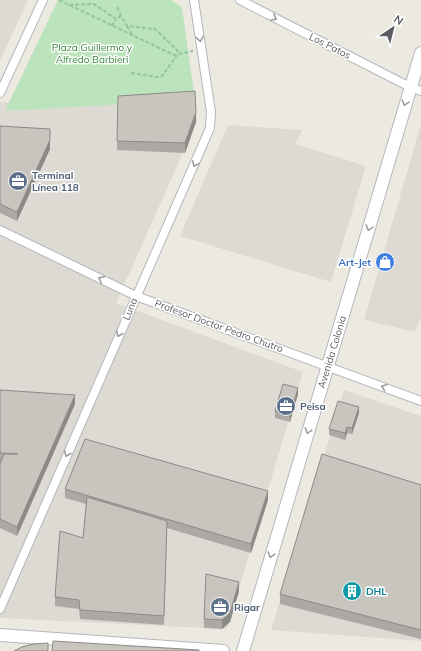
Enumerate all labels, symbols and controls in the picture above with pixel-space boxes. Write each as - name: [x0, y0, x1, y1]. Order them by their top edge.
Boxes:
- north arrow: [373, 8, 413, 48]
- text: N: [391, 12, 406, 28]
- one-way arrow: [270, 13, 278, 20]
- street label: Los Patos: [307, 30, 353, 62]
- one-way arrow: [195, 35, 204, 42]
- park label: Plaza Guillermo y Alfredo Barbieri: [52, 41, 133, 66]
- one-way arrow: [401, 99, 410, 106]
- one-way arrow: [192, 160, 200, 168]
- place label: Terminal Línea 118: [32, 169, 79, 194]
- office icon: Terminal Línea 118: [7, 170, 29, 192]
- one-way arrow: [365, 224, 374, 231]
- shop icon: Art-Jet: [374, 251, 396, 273]
- place label: Art-Jet: [339, 256, 371, 269]
- one-way arrow: [97, 276, 105, 284]
- street label: Luna: [120, 296, 140, 322]
- street label: Profesor Doctor Pedro Chutro: [153, 297, 285, 355]
- street label: Avenida Colonia: [315, 314, 349, 390]
- one-way arrow: [116, 330, 124, 338]
- one-way arrow: [381, 384, 388, 392]
- office icon: Peisa: [275, 395, 297, 417]
- place label: Peisa: [300, 400, 326, 413]
- one-way arrow: [304, 427, 313, 434]
- one-way arrow: [64, 450, 72, 457]
- one-way arrow: [267, 551, 276, 558]
- building icon: DHL: [341, 580, 363, 602]
- place label: DHL: [366, 585, 387, 598]
- office icon: Rigar: [209, 596, 231, 618]
- place label: Rigar: [234, 601, 260, 614]

